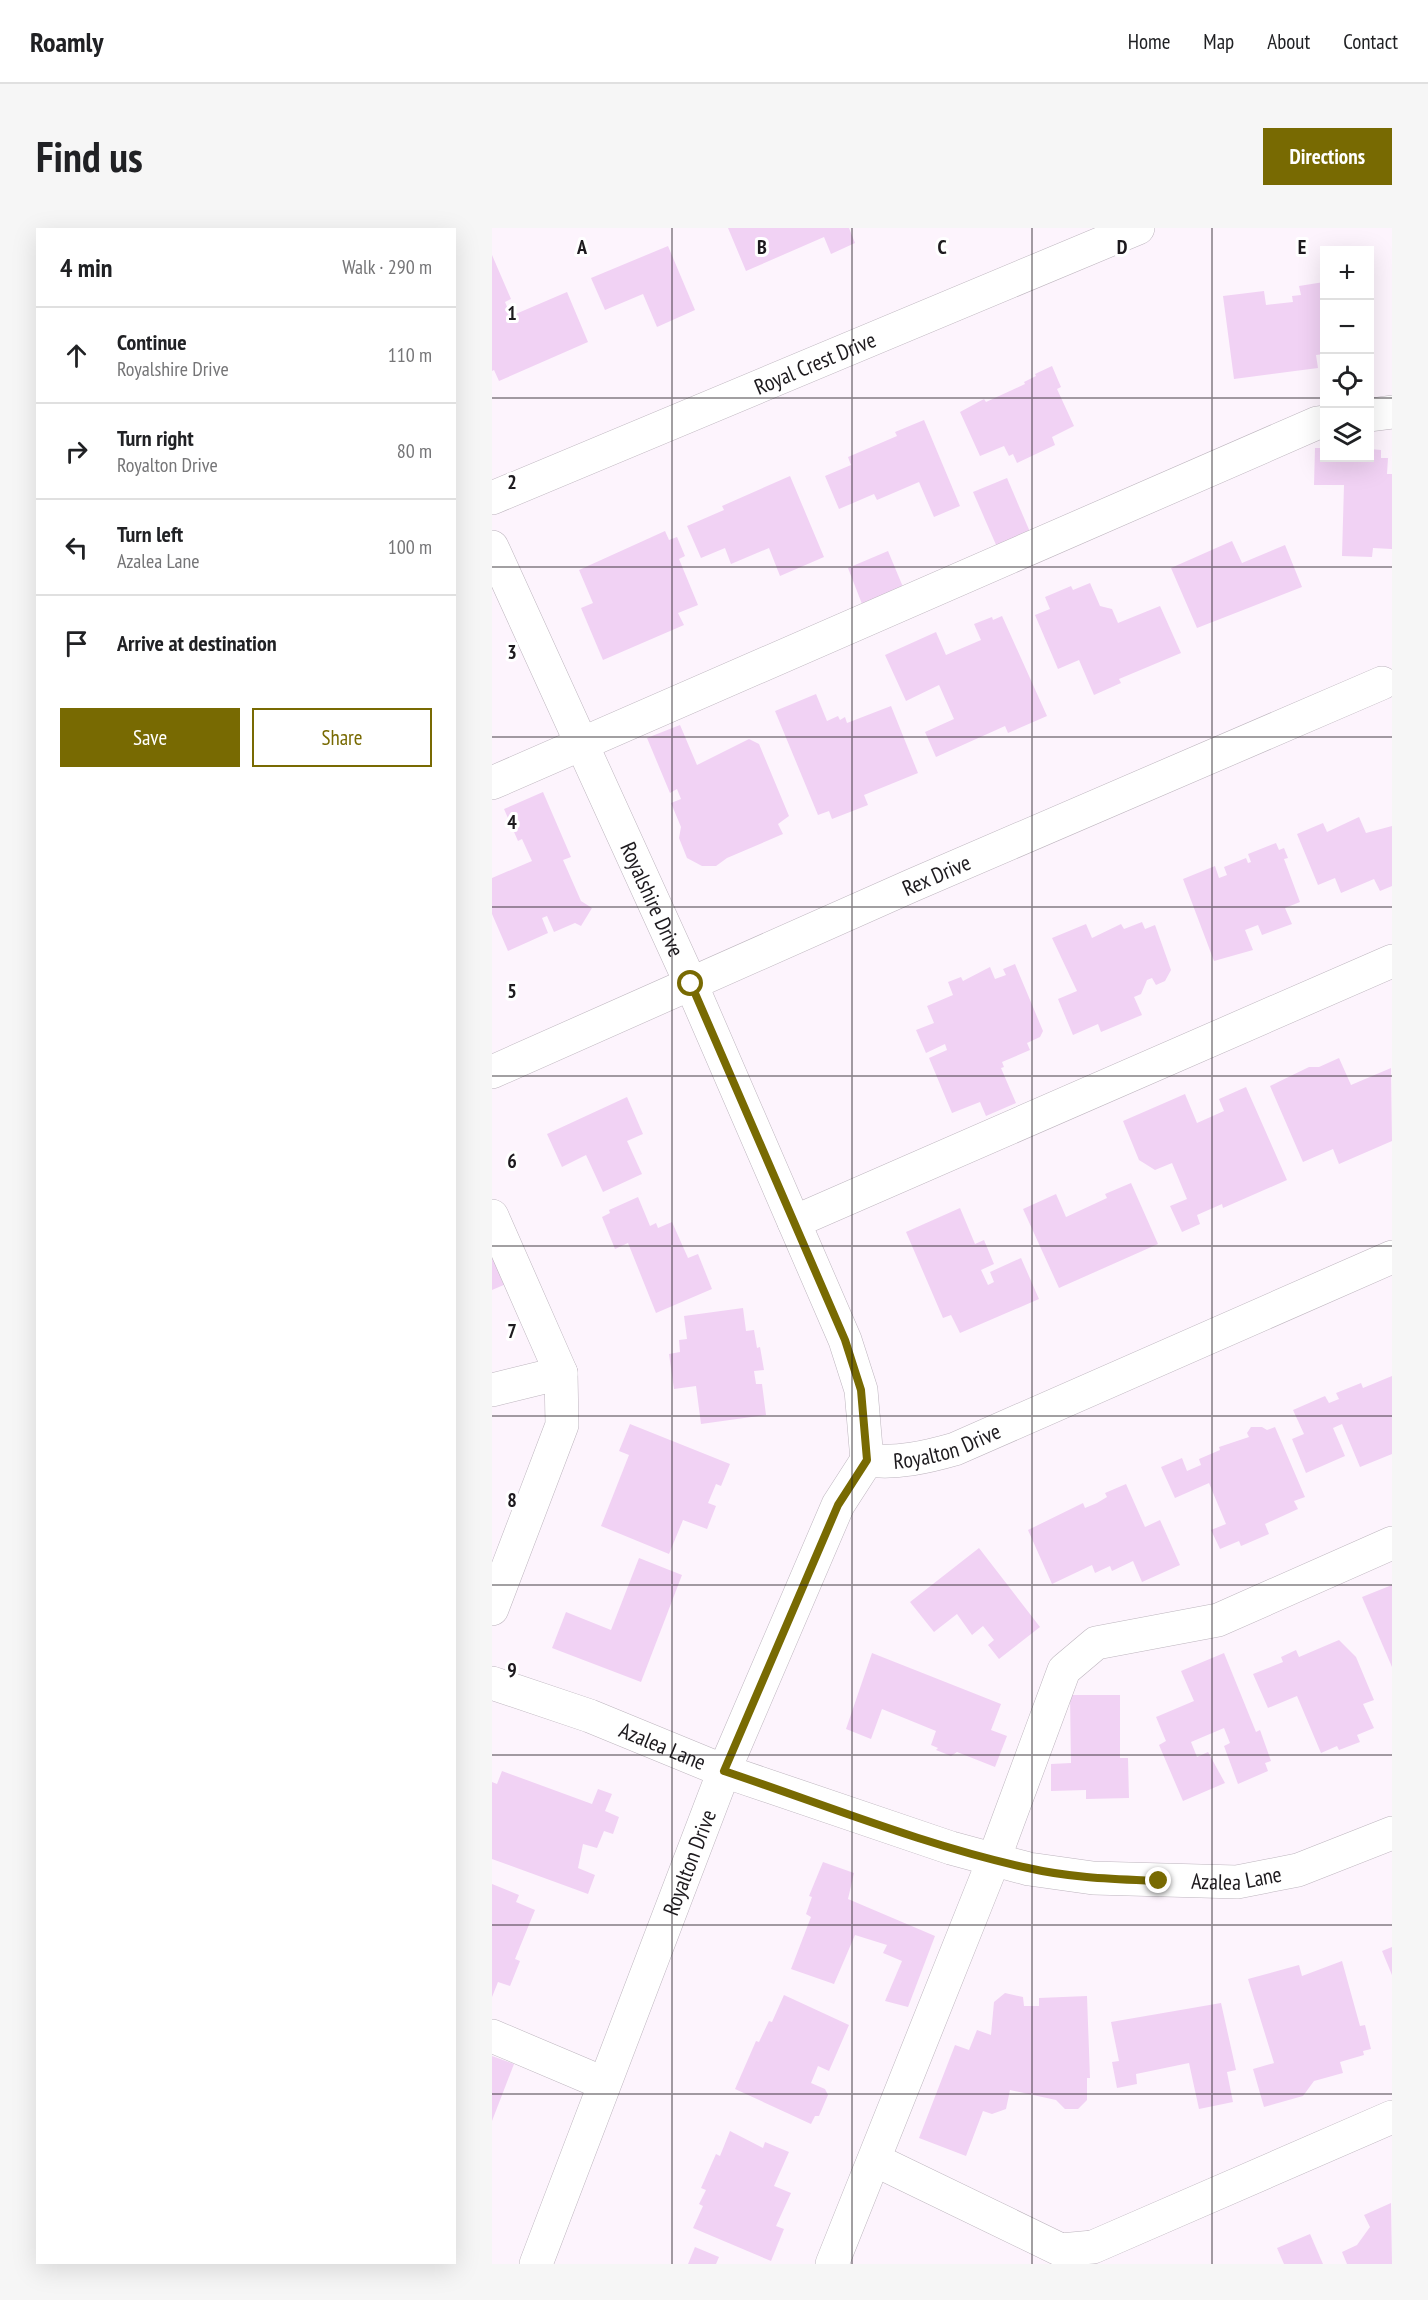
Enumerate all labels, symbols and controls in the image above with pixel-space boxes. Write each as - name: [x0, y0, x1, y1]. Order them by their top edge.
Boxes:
- text: Roamly: [30, 23, 104, 60]
- text: Home: [1128, 28, 1170, 55]
- text: Map: [1203, 28, 1234, 55]
- text: About: [1267, 28, 1310, 55]
- text: Contact: [1343, 28, 1398, 55]
- button: Directions: [1263, 128, 1392, 185]
- text: Find us: [36, 129, 143, 184]
- text: A: [576, 234, 588, 260]
- text: B: [757, 234, 767, 260]
- text: C: [937, 234, 947, 260]
- text: D: [1117, 234, 1128, 260]
- text: E: [1298, 234, 1306, 260]
- map controls: [1320, 246, 1374, 462]
- button: +: [1320, 246, 1374, 300]
- text: 4 min: [60, 251, 113, 284]
- text: Walk · 290 m: [342, 254, 432, 280]
- text: 1: [507, 300, 517, 326]
- button: −: [1320, 300, 1374, 354]
- street label: Royal Crest Drive: [750, 325, 880, 401]
- text: Continue: [117, 328, 187, 356]
- icon: ahead: [60, 339, 93, 372]
- text: 110 m: [388, 342, 432, 368]
- button: locate: [1320, 354, 1374, 408]
- text: Royalshire Drive: [117, 356, 229, 382]
- button: layers: [1320, 408, 1374, 462]
- text: Turn right: [117, 424, 194, 452]
- icon: right: [60, 435, 93, 468]
- text: 80 m: [397, 438, 432, 464]
- text: Royalton Drive: [117, 452, 218, 478]
- text: 2: [507, 469, 517, 495]
- text: Turn left: [117, 520, 183, 548]
- icon: left: [60, 531, 93, 564]
- text: 100 m: [388, 534, 432, 560]
- text: Azalea Lane: [117, 548, 200, 574]
- icon: arrive: [60, 627, 93, 660]
- text: Arrive at destination: [117, 629, 277, 657]
- text: 3: [507, 639, 517, 665]
- button: Save: [60, 708, 240, 767]
- button: Share: [252, 708, 432, 767]
- text: 4: [507, 809, 517, 835]
- street label: Royalshire Drive: [614, 837, 691, 961]
- street label: Rex Drive: [898, 848, 975, 902]
- route start: [677, 970, 703, 996]
- text: 5: [507, 978, 517, 1004]
- text: 6: [507, 1148, 517, 1174]
- text: 7: [507, 1318, 517, 1344]
- street label: Royalton Drive: [892, 1417, 1005, 1475]
- text: 8: [507, 1487, 517, 1513]
- text: 9: [507, 1657, 517, 1683]
- street label: Azalea Lane: [615, 1716, 710, 1776]
- street label: Royalton Drive: [656, 1805, 722, 1919]
- street label: Azalea Lane: [1191, 1860, 1284, 1896]
- route end: [1145, 1867, 1171, 1893]

